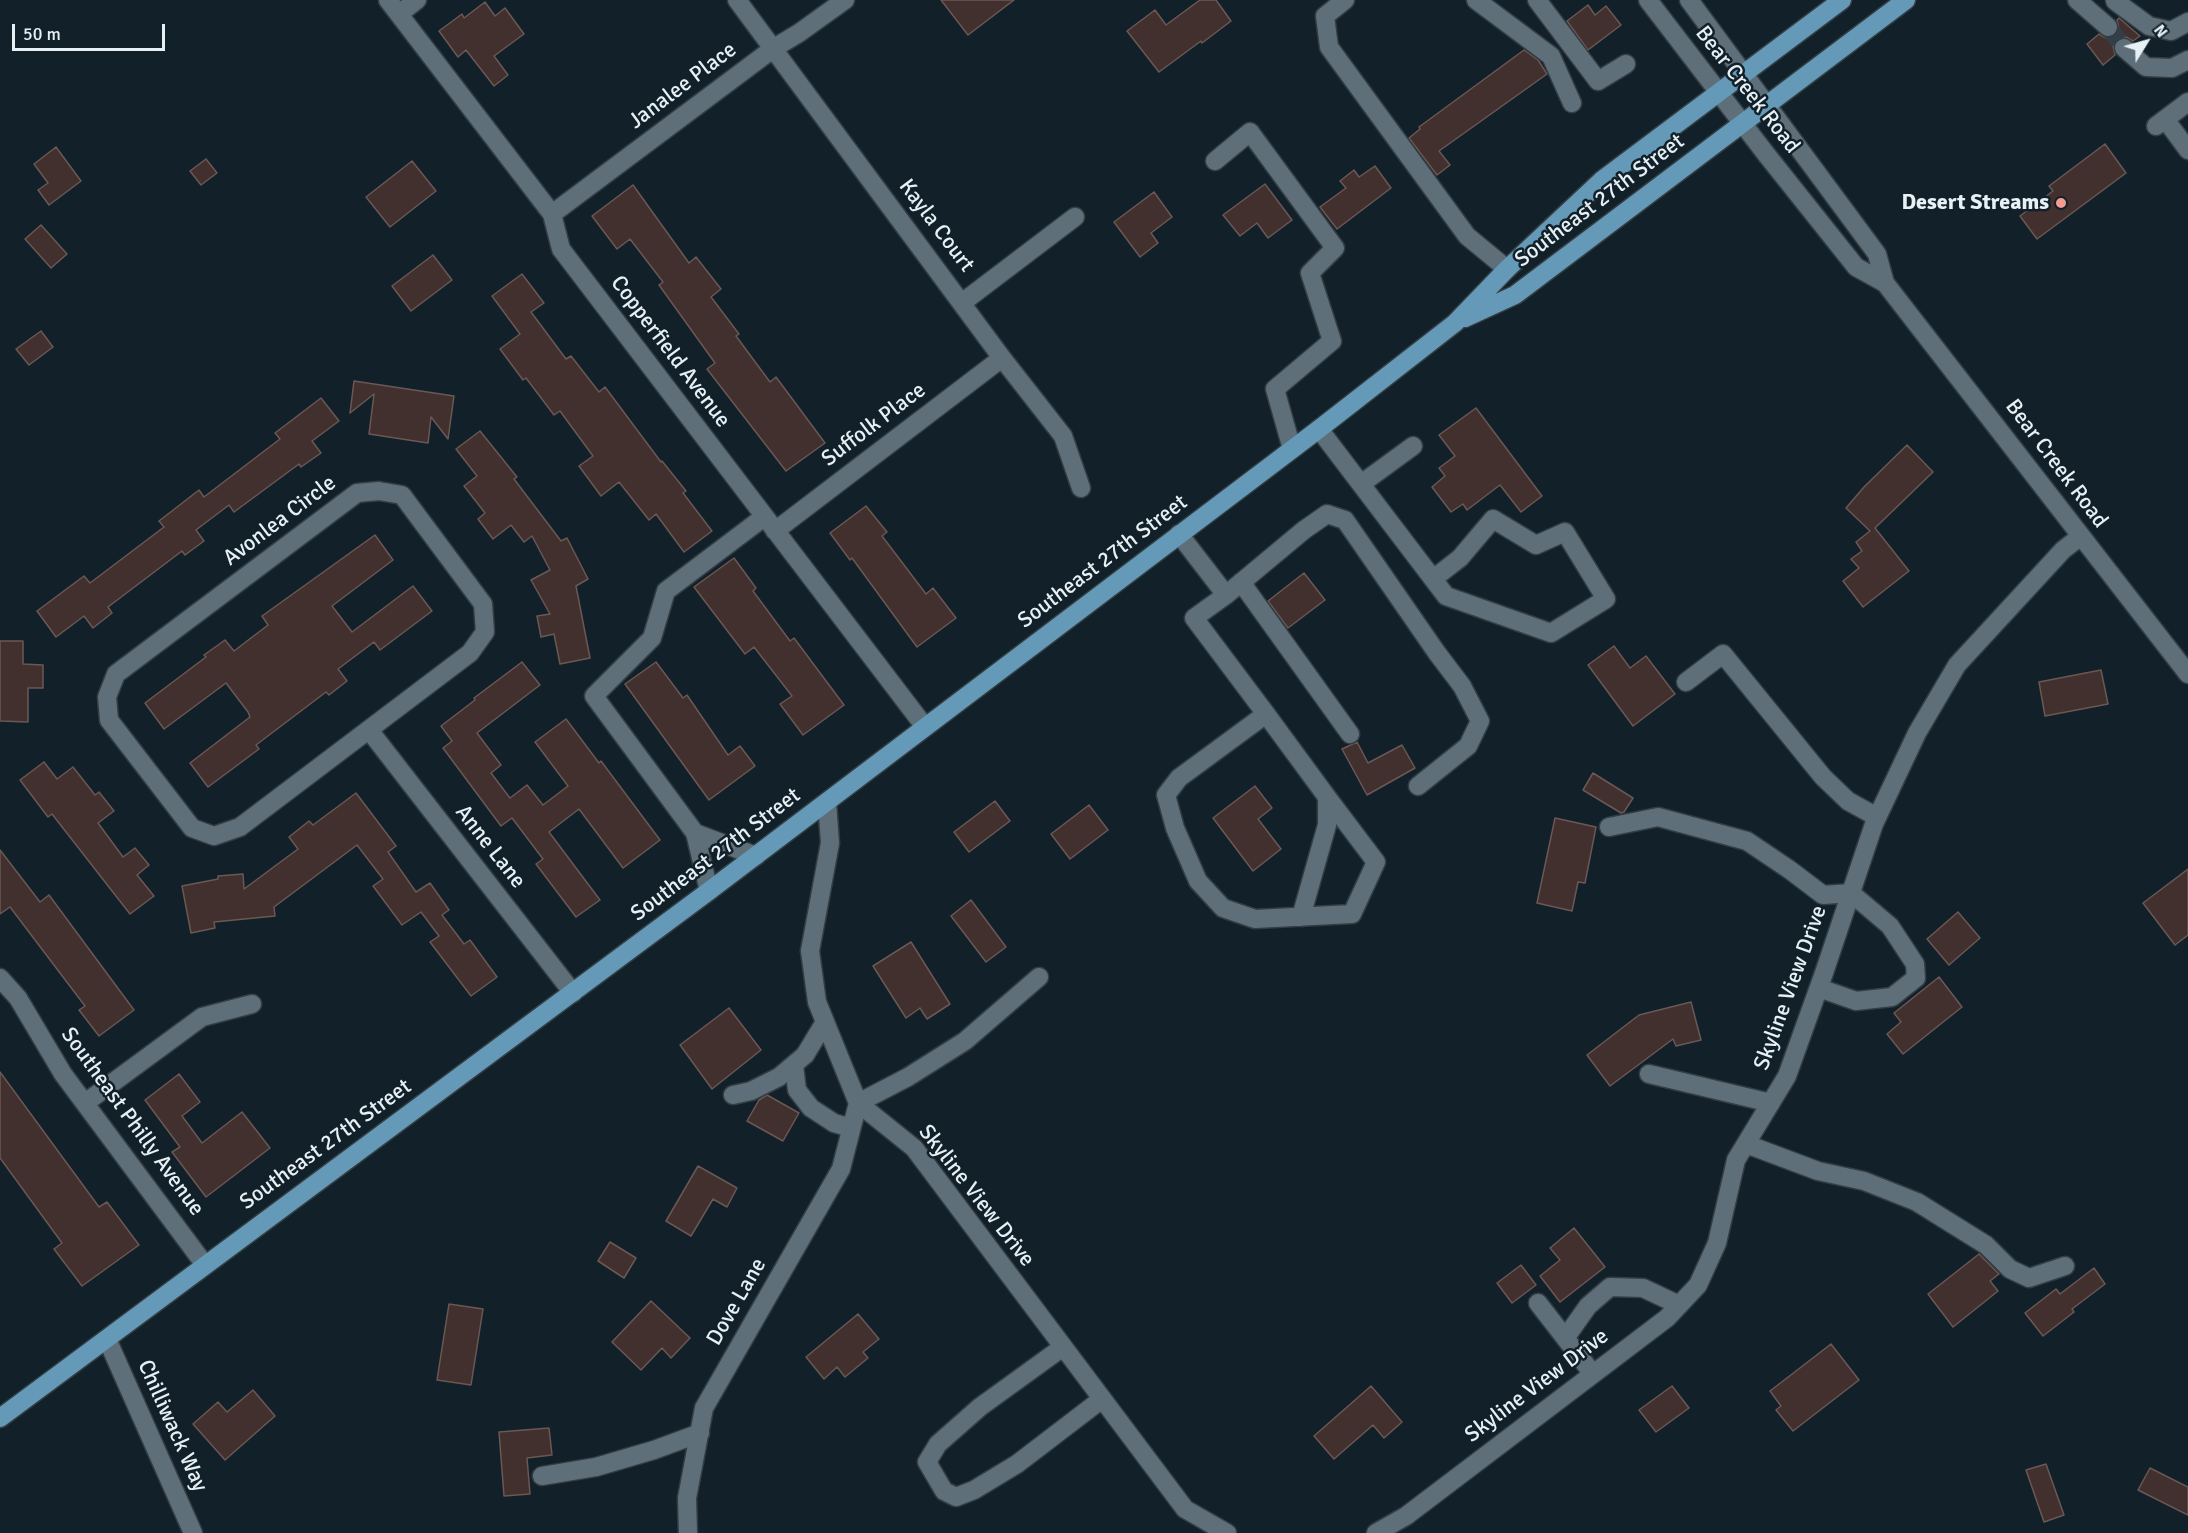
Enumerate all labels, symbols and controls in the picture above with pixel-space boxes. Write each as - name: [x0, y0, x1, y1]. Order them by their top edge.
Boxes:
- scale bar: [15, 12, 168, 50]
- north arrow: [2116, 12, 2176, 72]
- street label: Bear Creek Road: [1689, 21, 1805, 159]
- text: N: [2149, 21, 2172, 42]
- text: 50 m: [23, 23, 61, 45]
- street label: Janalee Place: [624, 37, 742, 135]
- street label: Southeast 27th Street: [1510, 129, 1690, 273]
- street label: Kayla Court: [892, 174, 980, 278]
- place label: Desert Streams: [1901, 190, 2049, 216]
- marker: Desert Streams: [2054, 196, 2068, 210]
- street label: Copperfield Avenue: [604, 271, 736, 433]
- street label: Suffolk Place: [817, 377, 931, 473]
- street label: Bear Creek Road: [1999, 394, 2113, 534]
- street label: Avonlea Circle: [219, 470, 341, 572]
- street label: Southeast 27th Street: [1013, 490, 1193, 634]
- street label: Southeast 27th Street: [626, 783, 806, 927]
- street label: Anne Lane: [449, 800, 531, 894]
- street label: Skyline View Drive: [1749, 902, 1833, 1074]
- street label: Southeast Philly Avenue: [55, 1023, 209, 1221]
- street label: Southeast 27th Street: [235, 1074, 417, 1216]
- street label: Skyline View Drive: [912, 1120, 1040, 1272]
- street label: Dove Lane: [701, 1254, 773, 1350]
- street label: Skyline View Drive: [1460, 1323, 1614, 1449]
- street label: Chilliwack Way: [131, 1356, 213, 1496]

